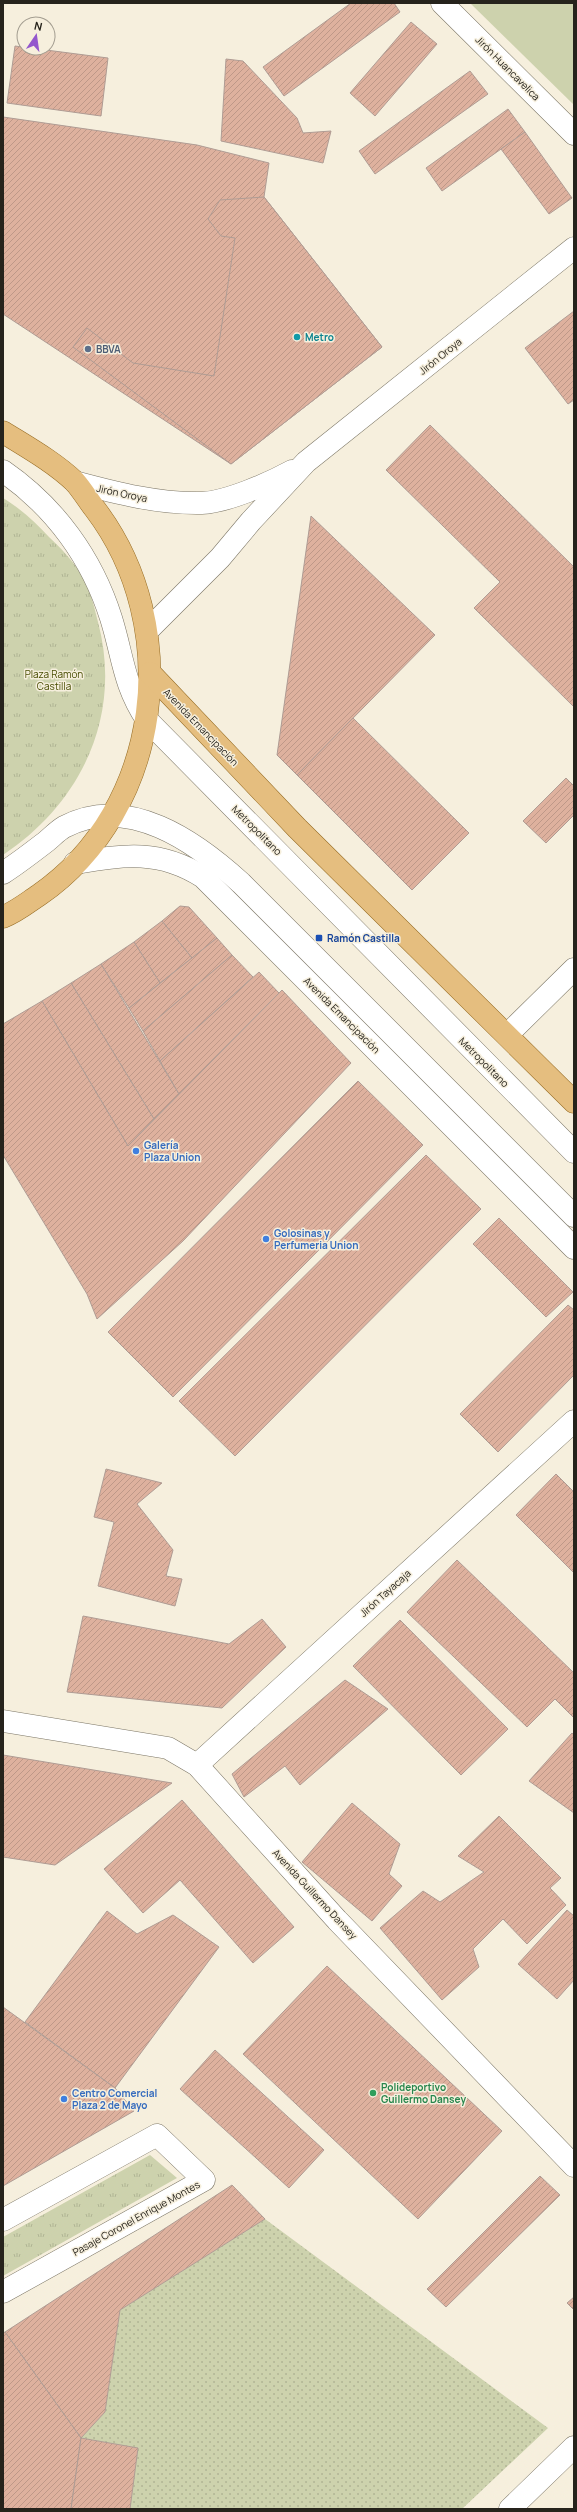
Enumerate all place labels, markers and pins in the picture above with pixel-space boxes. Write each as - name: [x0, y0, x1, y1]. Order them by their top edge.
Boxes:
- place label: Metro: [305, 330, 334, 344]
- marker: Metro: [292, 332, 302, 342]
- place label: BBVA: [96, 342, 121, 356]
- marker: BBVA: [83, 344, 93, 354]
- place label: Ramón Castilla: [327, 931, 400, 945]
- marker: Ramón Castilla: [314, 933, 324, 943]
- place label: Galería Plaza Union: [144, 1138, 200, 1164]
- marker: Galería Plaza Union: [131, 1146, 141, 1156]
- place label: Golosinas y Perfumeria Union: [274, 1226, 359, 1252]
- marker: Golosinas y Perfumeria Union: [261, 1234, 271, 1244]
- place label: Polideportivo Guillermo Dansey: [381, 2080, 466, 2106]
- place label: Centro Comercial Plaza 2 de Mayo: [72, 2086, 157, 2112]
- marker: Polideportivo Guillermo Dansey: [368, 2088, 378, 2098]
- marker: Centro Comercial Plaza 2 de Mayo: [59, 2094, 69, 2104]

